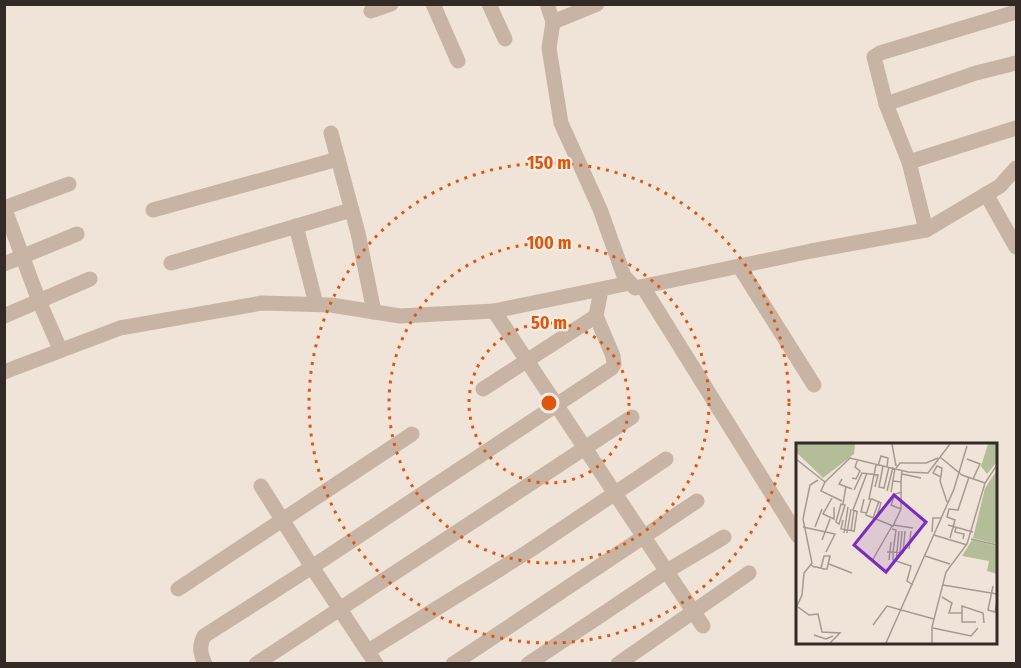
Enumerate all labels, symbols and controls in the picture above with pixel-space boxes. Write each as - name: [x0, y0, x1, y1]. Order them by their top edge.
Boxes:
- text: 150 m: [527, 152, 571, 174]
- text: 100 m: [527, 232, 571, 254]
- text: 50 m: [531, 312, 567, 334]
- centre of rings: [539, 393, 559, 413]
- inset map: [796, 443, 997, 644]

